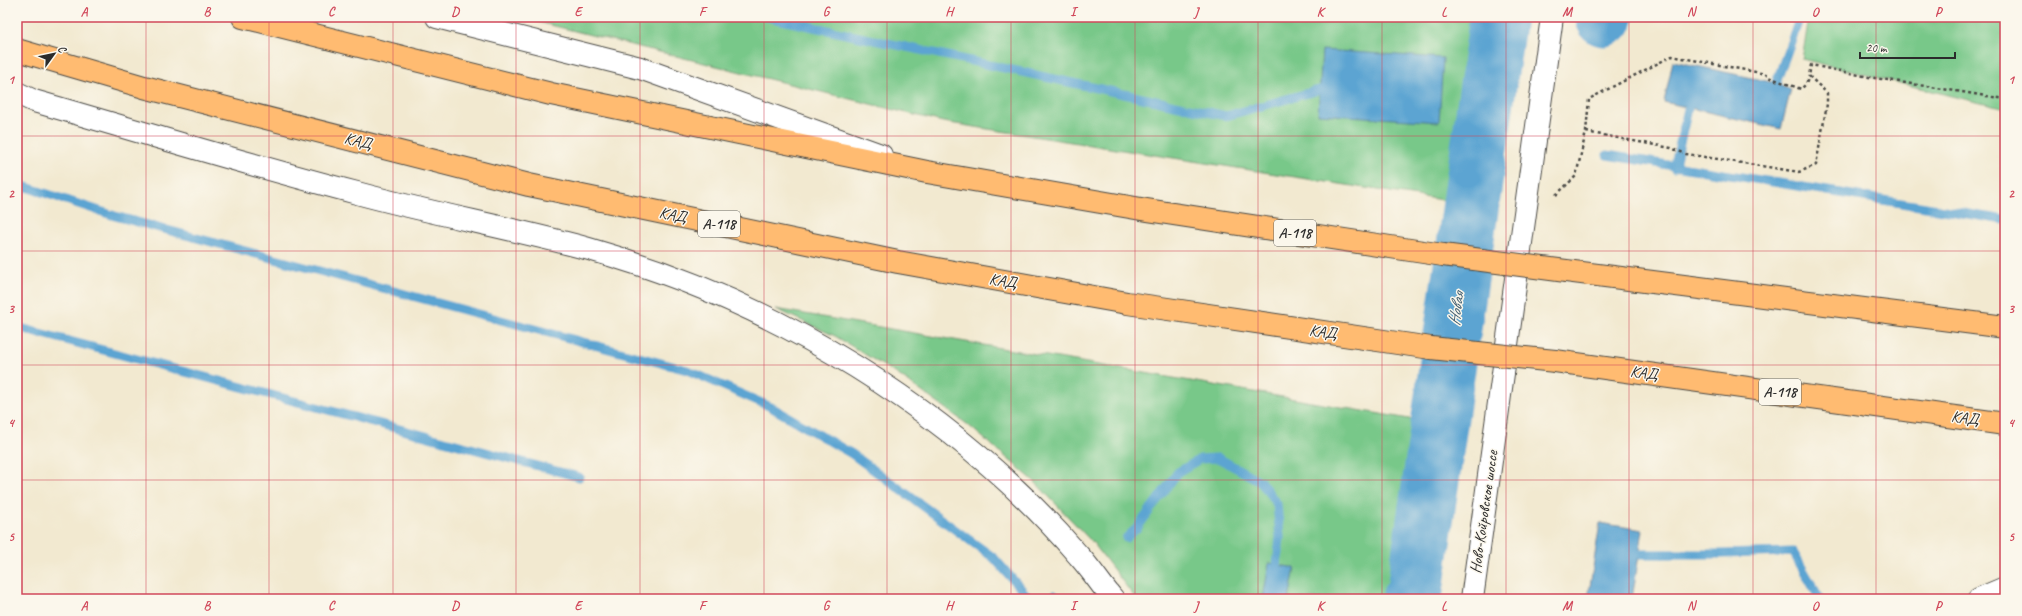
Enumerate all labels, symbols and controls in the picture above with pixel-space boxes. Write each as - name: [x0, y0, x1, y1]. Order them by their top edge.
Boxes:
- text: A: [81, 4, 89, 20]
- text: B: [204, 4, 212, 20]
- text: C: [328, 4, 336, 20]
- text: D: [451, 4, 460, 20]
- text: E: [575, 4, 584, 20]
- text: F: [699, 4, 708, 20]
- text: G: [823, 4, 831, 20]
- text: H: [945, 4, 955, 20]
- text: I: [1070, 4, 1079, 20]
- text: J: [1193, 4, 1200, 20]
- text: K: [1317, 4, 1327, 20]
- text: L: [1441, 4, 1448, 20]
- text: M: [1562, 4, 1573, 20]
- text: N: [1687, 4, 1698, 20]
- text: O: [1812, 4, 1821, 20]
- text: P: [1935, 4, 1944, 20]
- north arrow: [34, 34, 74, 74]
- scale bar: [1860, 34, 1955, 60]
- text: 20 m: [1866, 40, 1888, 56]
- text: С: [55, 42, 71, 56]
- text: 1: [8, 72, 16, 88]
- text: 1: [2008, 72, 2016, 88]
- street label: КАД: [342, 128, 375, 154]
- text: 2: [8, 186, 15, 202]
- text: 2: [2008, 186, 2015, 202]
- street label: КАД: [657, 202, 690, 228]
- road number: А-118: [698, 211, 740, 237]
- road number: А-118: [1274, 220, 1316, 246]
- street label: КАД: [988, 269, 1020, 293]
- water label: Новая: [1443, 288, 1469, 327]
- text: 3: [8, 301, 15, 317]
- text: 3: [2008, 301, 2015, 317]
- street label: КАД: [1308, 320, 1339, 344]
- street label: КАД: [1629, 361, 1660, 385]
- road number: А-118: [1759, 379, 1801, 405]
- street label: КАД: [1950, 406, 1981, 430]
- text: 4: [8, 415, 16, 431]
- text: 4: [2008, 415, 2016, 431]
- street label: Ново-Койровское шоссе: [1465, 448, 1503, 575]
- text: 5: [8, 529, 15, 545]
- text: 5: [2008, 529, 2015, 545]
- text: A: [81, 598, 89, 614]
- text: B: [204, 598, 212, 614]
- text: C: [328, 598, 336, 614]
- text: D: [451, 598, 460, 614]
- text: E: [575, 598, 584, 614]
- text: F: [699, 598, 708, 614]
- text: G: [823, 598, 831, 614]
- text: H: [945, 598, 955, 614]
- text: I: [1070, 598, 1079, 614]
- text: J: [1193, 598, 1200, 614]
- text: K: [1317, 598, 1327, 614]
- text: L: [1441, 598, 1448, 614]
- text: M: [1562, 598, 1573, 614]
- text: N: [1687, 598, 1698, 614]
- text: O: [1812, 598, 1821, 614]
- text: P: [1935, 598, 1944, 614]

